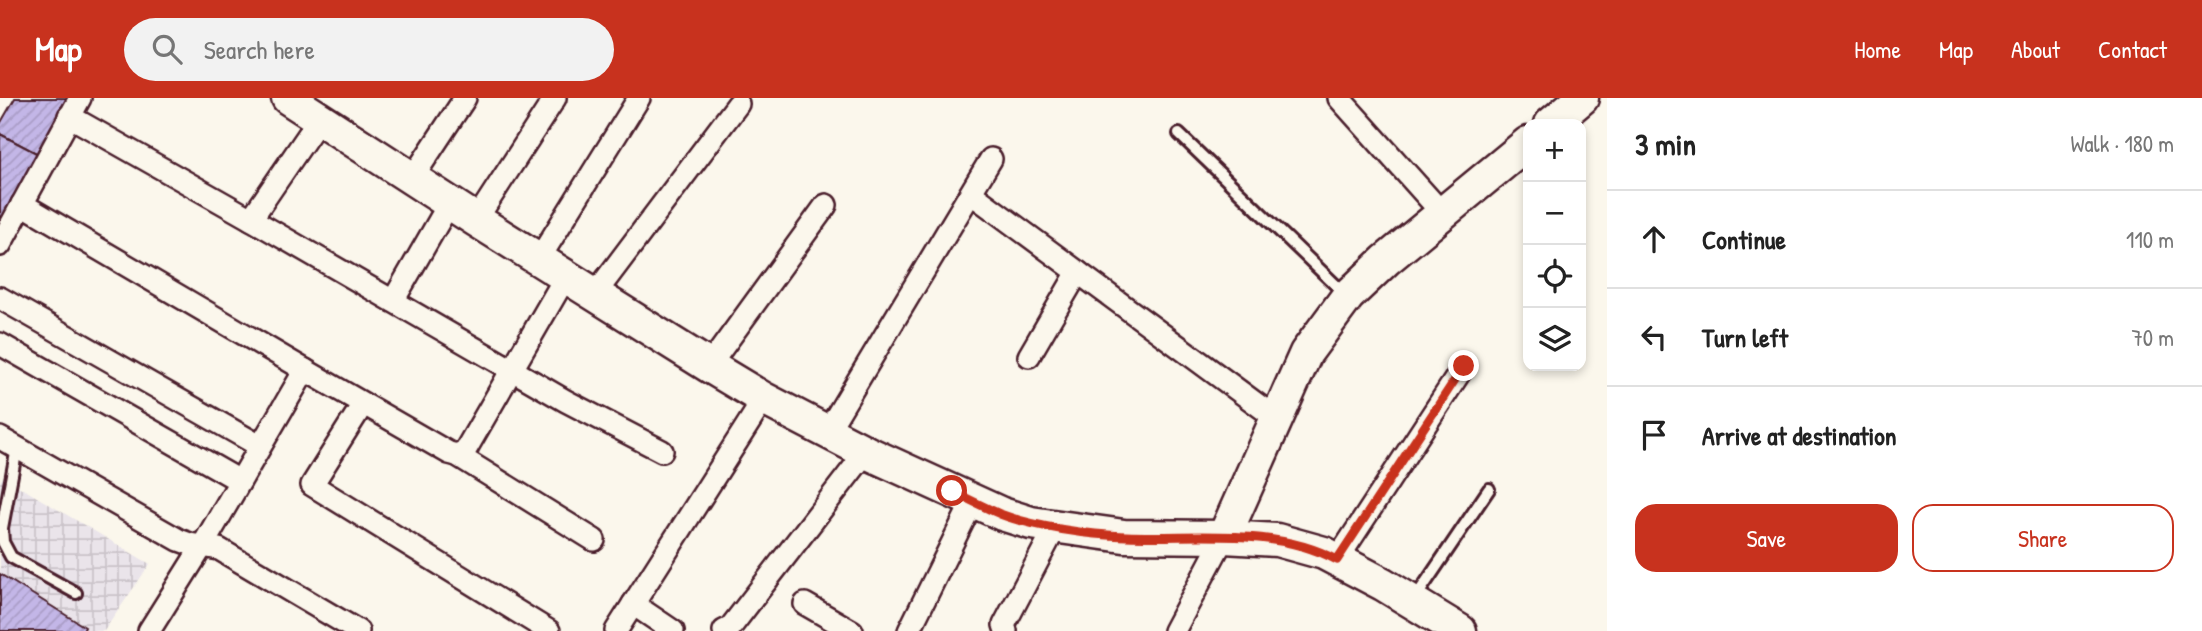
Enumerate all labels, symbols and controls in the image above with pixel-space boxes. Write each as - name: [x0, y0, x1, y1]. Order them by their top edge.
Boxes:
- search box: [124, 18, 614, 81]
- text: Map: [35, 27, 82, 71]
- icon: search: [148, 30, 186, 68]
- text: Search here: [204, 32, 315, 67]
- text: Home: [1854, 33, 1901, 65]
- text: Map: [1939, 33, 1973, 65]
- text: About: [2011, 33, 2060, 65]
- text: Contact: [2098, 33, 2167, 65]
- map controls: [1523, 119, 1586, 371]
- button: +: [1523, 119, 1586, 182]
- text: 3 min: [1635, 124, 1696, 164]
- text: Walk · 180 m: [2070, 128, 2174, 159]
- button: −: [1523, 182, 1586, 245]
- icon: ahead: [1635, 220, 1673, 258]
- text: Continue: [1702, 222, 1786, 257]
- text: 110 m: [2126, 224, 2174, 255]
- button: locate: [1523, 245, 1586, 308]
- button: layers: [1523, 308, 1586, 371]
- icon: left: [1635, 318, 1673, 356]
- text: Turn left: [1702, 320, 1788, 355]
- text: 70 m: [2131, 322, 2174, 353]
- route end: [1448, 350, 1479, 381]
- icon: arrive: [1635, 416, 1673, 454]
- text: Arrive at destination: [1702, 418, 1897, 453]
- route start: [936, 475, 967, 506]
- button: Save: [1635, 504, 1898, 572]
- button: Share: [1912, 504, 2174, 572]

